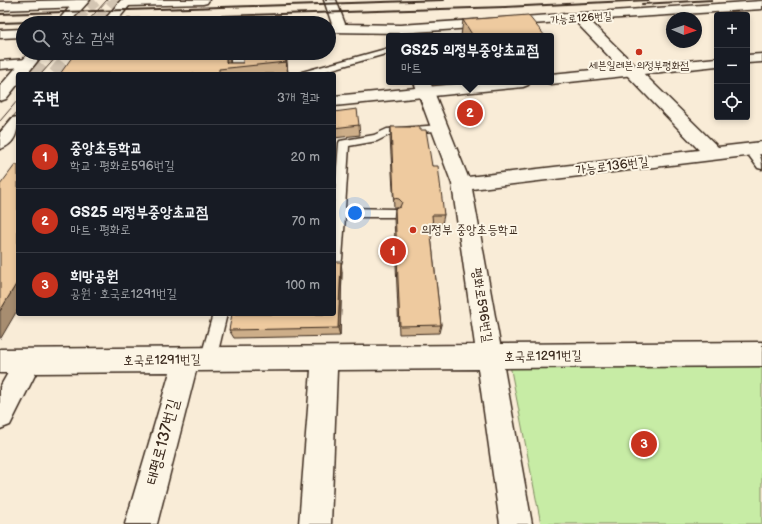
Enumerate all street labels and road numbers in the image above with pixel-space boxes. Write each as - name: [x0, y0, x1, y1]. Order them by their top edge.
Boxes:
- street label: 가능로126번길: [550, 9, 612, 27]
- street label: 가능로136번길: [575, 154, 649, 178]
- street label: 평화로596번길: [468, 267, 496, 343]
- street label: 호국로1291번길: [504, 347, 582, 365]
- street label: 호국로1291번길: [123, 351, 201, 369]
- street label: 태평로137번길: [142, 397, 184, 487]

